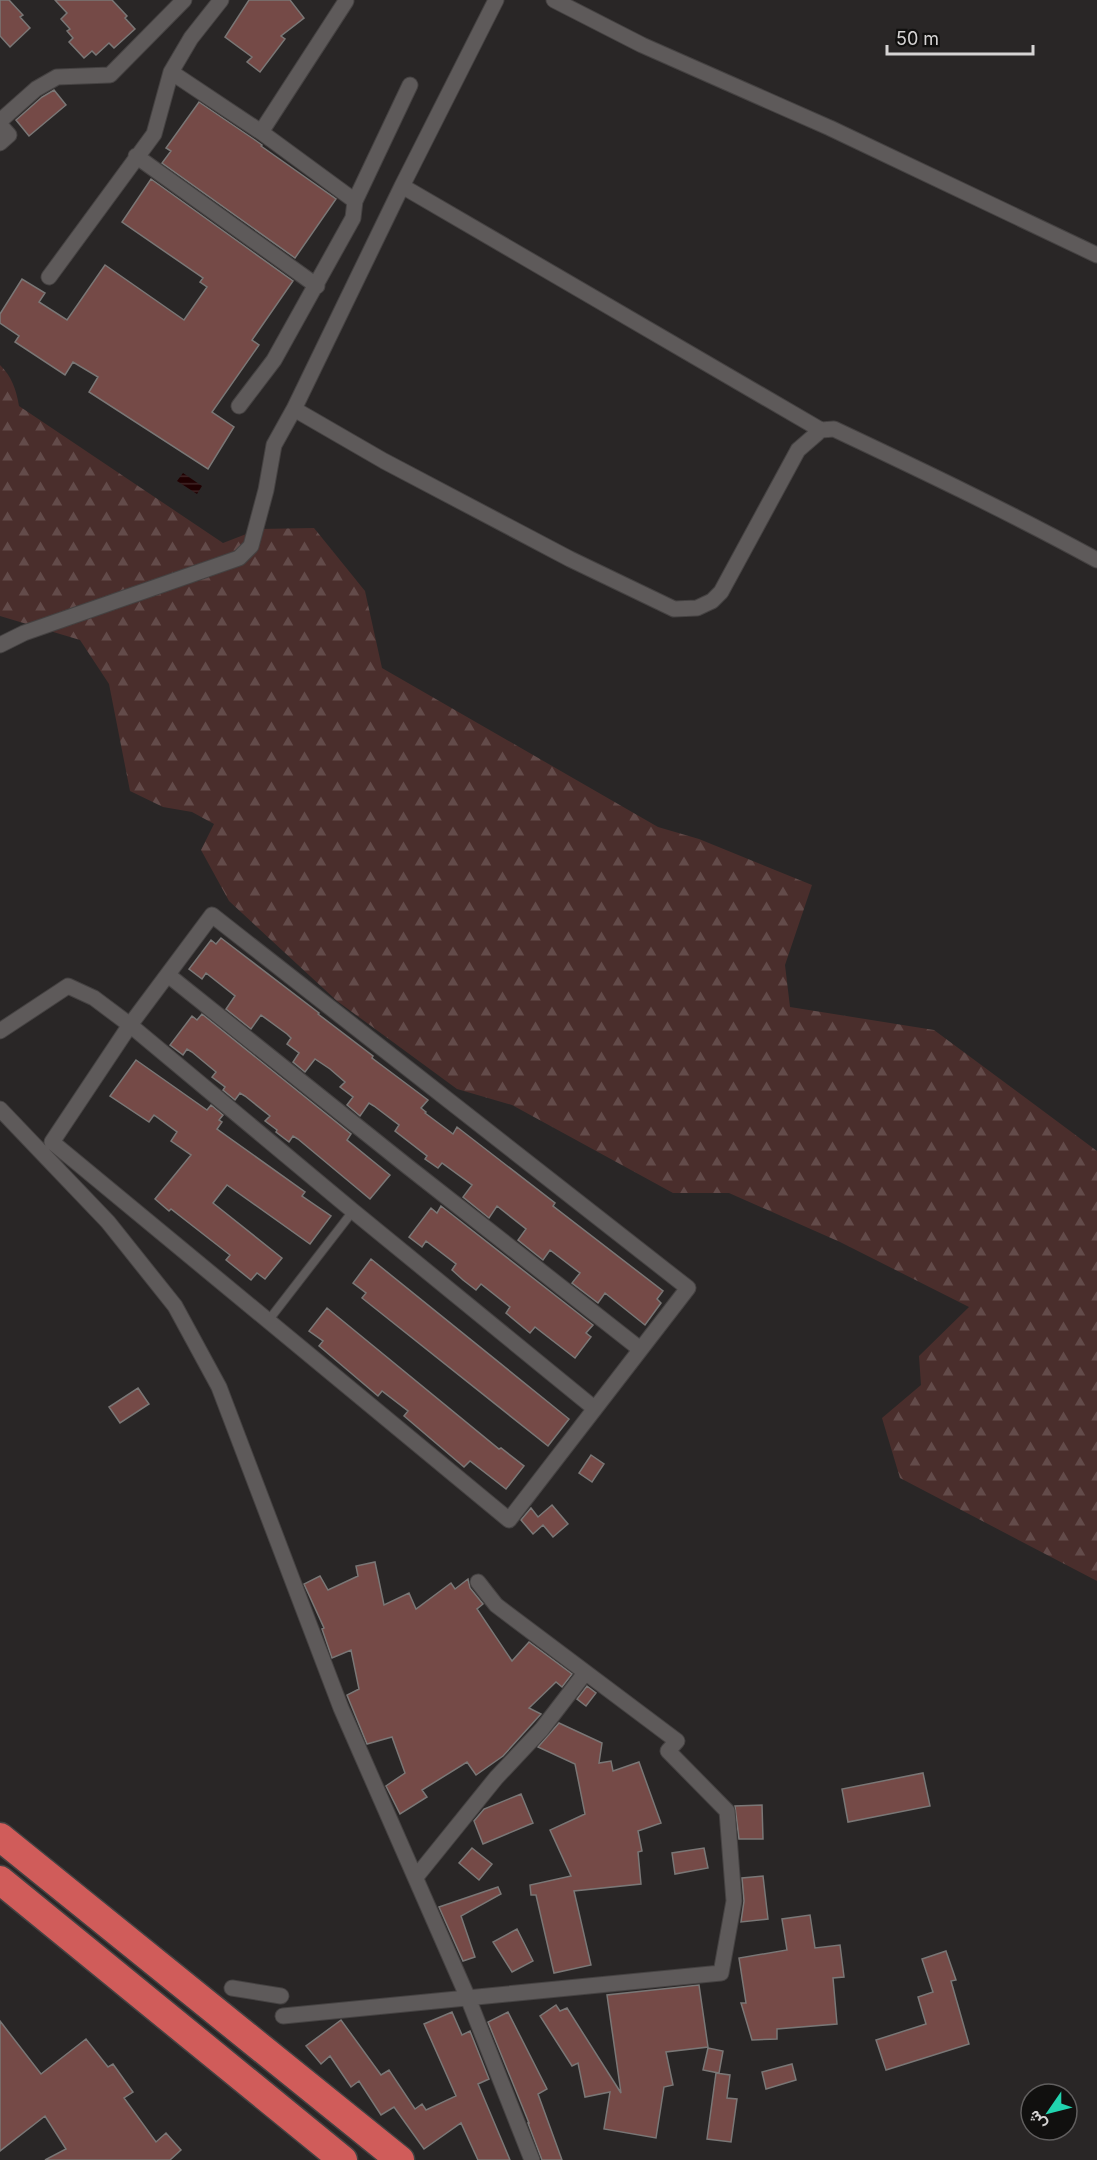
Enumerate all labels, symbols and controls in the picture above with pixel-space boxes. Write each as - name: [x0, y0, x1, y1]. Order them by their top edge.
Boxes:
- scale bar: [887, 18, 1032, 56]
- text: 50 m: [896, 28, 939, 49]
- north arrow: [1019, 2082, 1079, 2142]
- text: ش: [1023, 2107, 1050, 2134]

